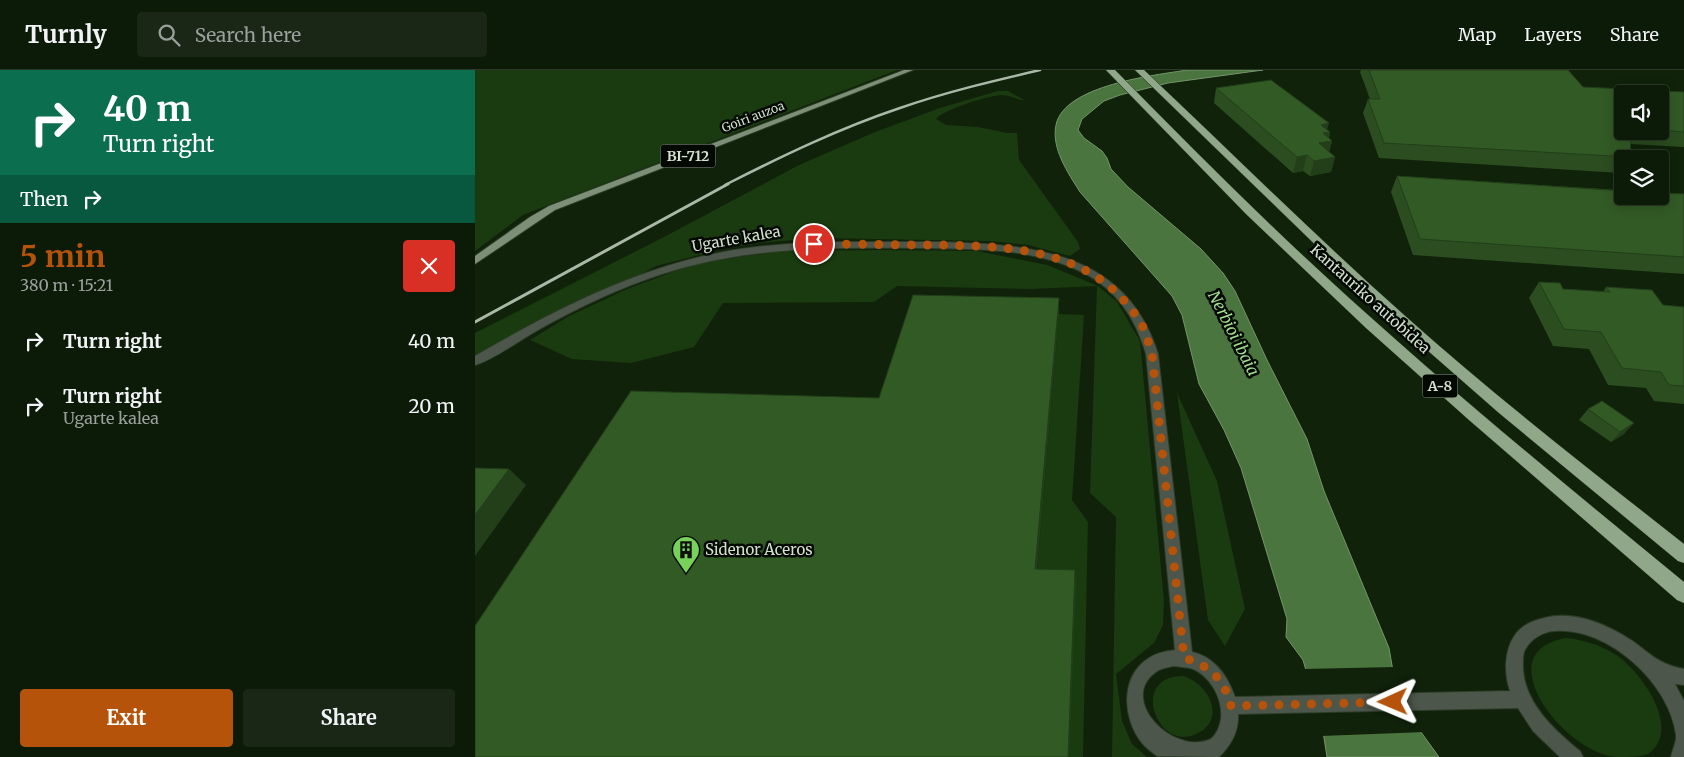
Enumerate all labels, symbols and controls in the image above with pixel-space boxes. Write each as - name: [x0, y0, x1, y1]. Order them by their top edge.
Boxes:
- search box: [137, 12, 487, 57]
- text: Turnly: [25, 19, 107, 50]
- icon: search: [155, 21, 183, 49]
- text: Search here: [195, 23, 301, 47]
- text: Map: [1458, 23, 1496, 46]
- text: Layers: [1524, 23, 1582, 46]
- text: Share: [1610, 23, 1659, 46]
- map controls: [1614, 85, 1669, 205]
- button: sound: [1614, 85, 1669, 140]
- text: 40 m: [103, 87, 191, 131]
- icon: right: [20, 90, 85, 155]
- street label: Goiri auzoa: [719, 98, 787, 135]
- text: Turn right: [103, 130, 214, 158]
- road number: BI-712: [661, 144, 715, 168]
- button: layers: [1614, 150, 1669, 205]
- icon: right: [78, 185, 106, 213]
- text: Then: [20, 187, 68, 211]
- street label: Ugarte kalea: [690, 221, 782, 256]
- pin: [793, 223, 835, 265]
- icon: arrive: [800, 230, 828, 258]
- text: 5 min: [20, 237, 105, 275]
- button: close: [403, 240, 455, 292]
- street label: Kantauriko autobidea: [1306, 240, 1434, 357]
- text: 380 m · 15:21: [20, 275, 113, 295]
- water label: Nerbioi ibaia: [1204, 287, 1264, 379]
- icon: right: [20, 327, 48, 355]
- text: Turn right: [63, 329, 162, 353]
- text: 40 m: [408, 329, 455, 353]
- road number: A-8: [1423, 374, 1457, 398]
- text: Turn right: [63, 384, 162, 408]
- icon: right: [20, 392, 48, 420]
- text: 20 m: [408, 394, 455, 418]
- text: Ugarte kalea: [63, 408, 159, 428]
- building icon: Sidenor Aceros: [671, 535, 701, 574]
- place label: Sidenor Aceros: [705, 540, 813, 559]
- position arrow: [1366, 675, 1418, 727]
- button: Exit: [20, 689, 233, 747]
- button: Share: [243, 689, 455, 747]

